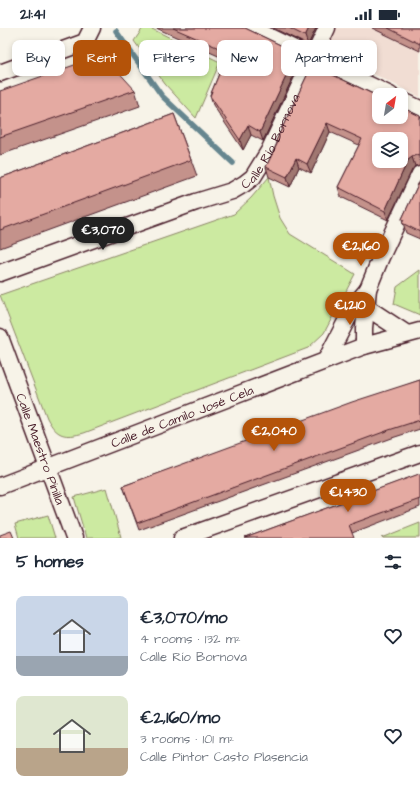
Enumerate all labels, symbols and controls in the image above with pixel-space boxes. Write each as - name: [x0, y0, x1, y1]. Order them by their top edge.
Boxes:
- text: 21:41: [20, 4, 45, 25]
- chip: Buy: [12, 40, 65, 76]
- chip: Rent: [73, 40, 131, 76]
- chip: Filters: [139, 40, 209, 76]
- chip: New: [217, 40, 273, 76]
- chip: Apartment: [281, 40, 377, 76]
- north arrow: [372, 88, 408, 124]
- map controls: [372, 88, 408, 168]
- street label: Calle Río Bornova: [237, 91, 305, 193]
- button: layers: [372, 132, 408, 168]
- pin: €3,070: [70, 217, 136, 251]
- text: €3,070: [81, 221, 125, 239]
- pin: €2,160: [328, 233, 394, 267]
- text: €2,160: [342, 237, 380, 255]
- pin: €1,210: [317, 292, 383, 326]
- text: €1,210: [334, 296, 366, 314]
- street label: Calle de Camilo José Cela: [108, 381, 257, 453]
- street label: Calle Maestro Pinilla: [11, 391, 69, 508]
- pin: €2,040: [241, 418, 307, 452]
- text: €2,040: [251, 422, 297, 440]
- pin: €1,430: [315, 479, 381, 513]
- text: €1,430: [329, 483, 367, 501]
- text: 5 homes: [16, 550, 84, 574]
- icon: filters: [382, 551, 404, 573]
- text: €3,070/mo: [140, 606, 228, 630]
- icon: home: [48, 612, 96, 660]
- icon: heart: [382, 625, 404, 647]
- text: 4 rooms · 132 m²: [140, 630, 241, 648]
- text: Calle Río Bornova: [140, 648, 247, 666]
- text: €2,160/mo: [140, 706, 220, 730]
- icon: home: [48, 712, 96, 760]
- icon: heart: [382, 725, 404, 747]
- text: 3 rooms · 101 m²: [140, 730, 234, 748]
- text: Calle Pintor Casto Plasencia: [140, 748, 308, 766]

